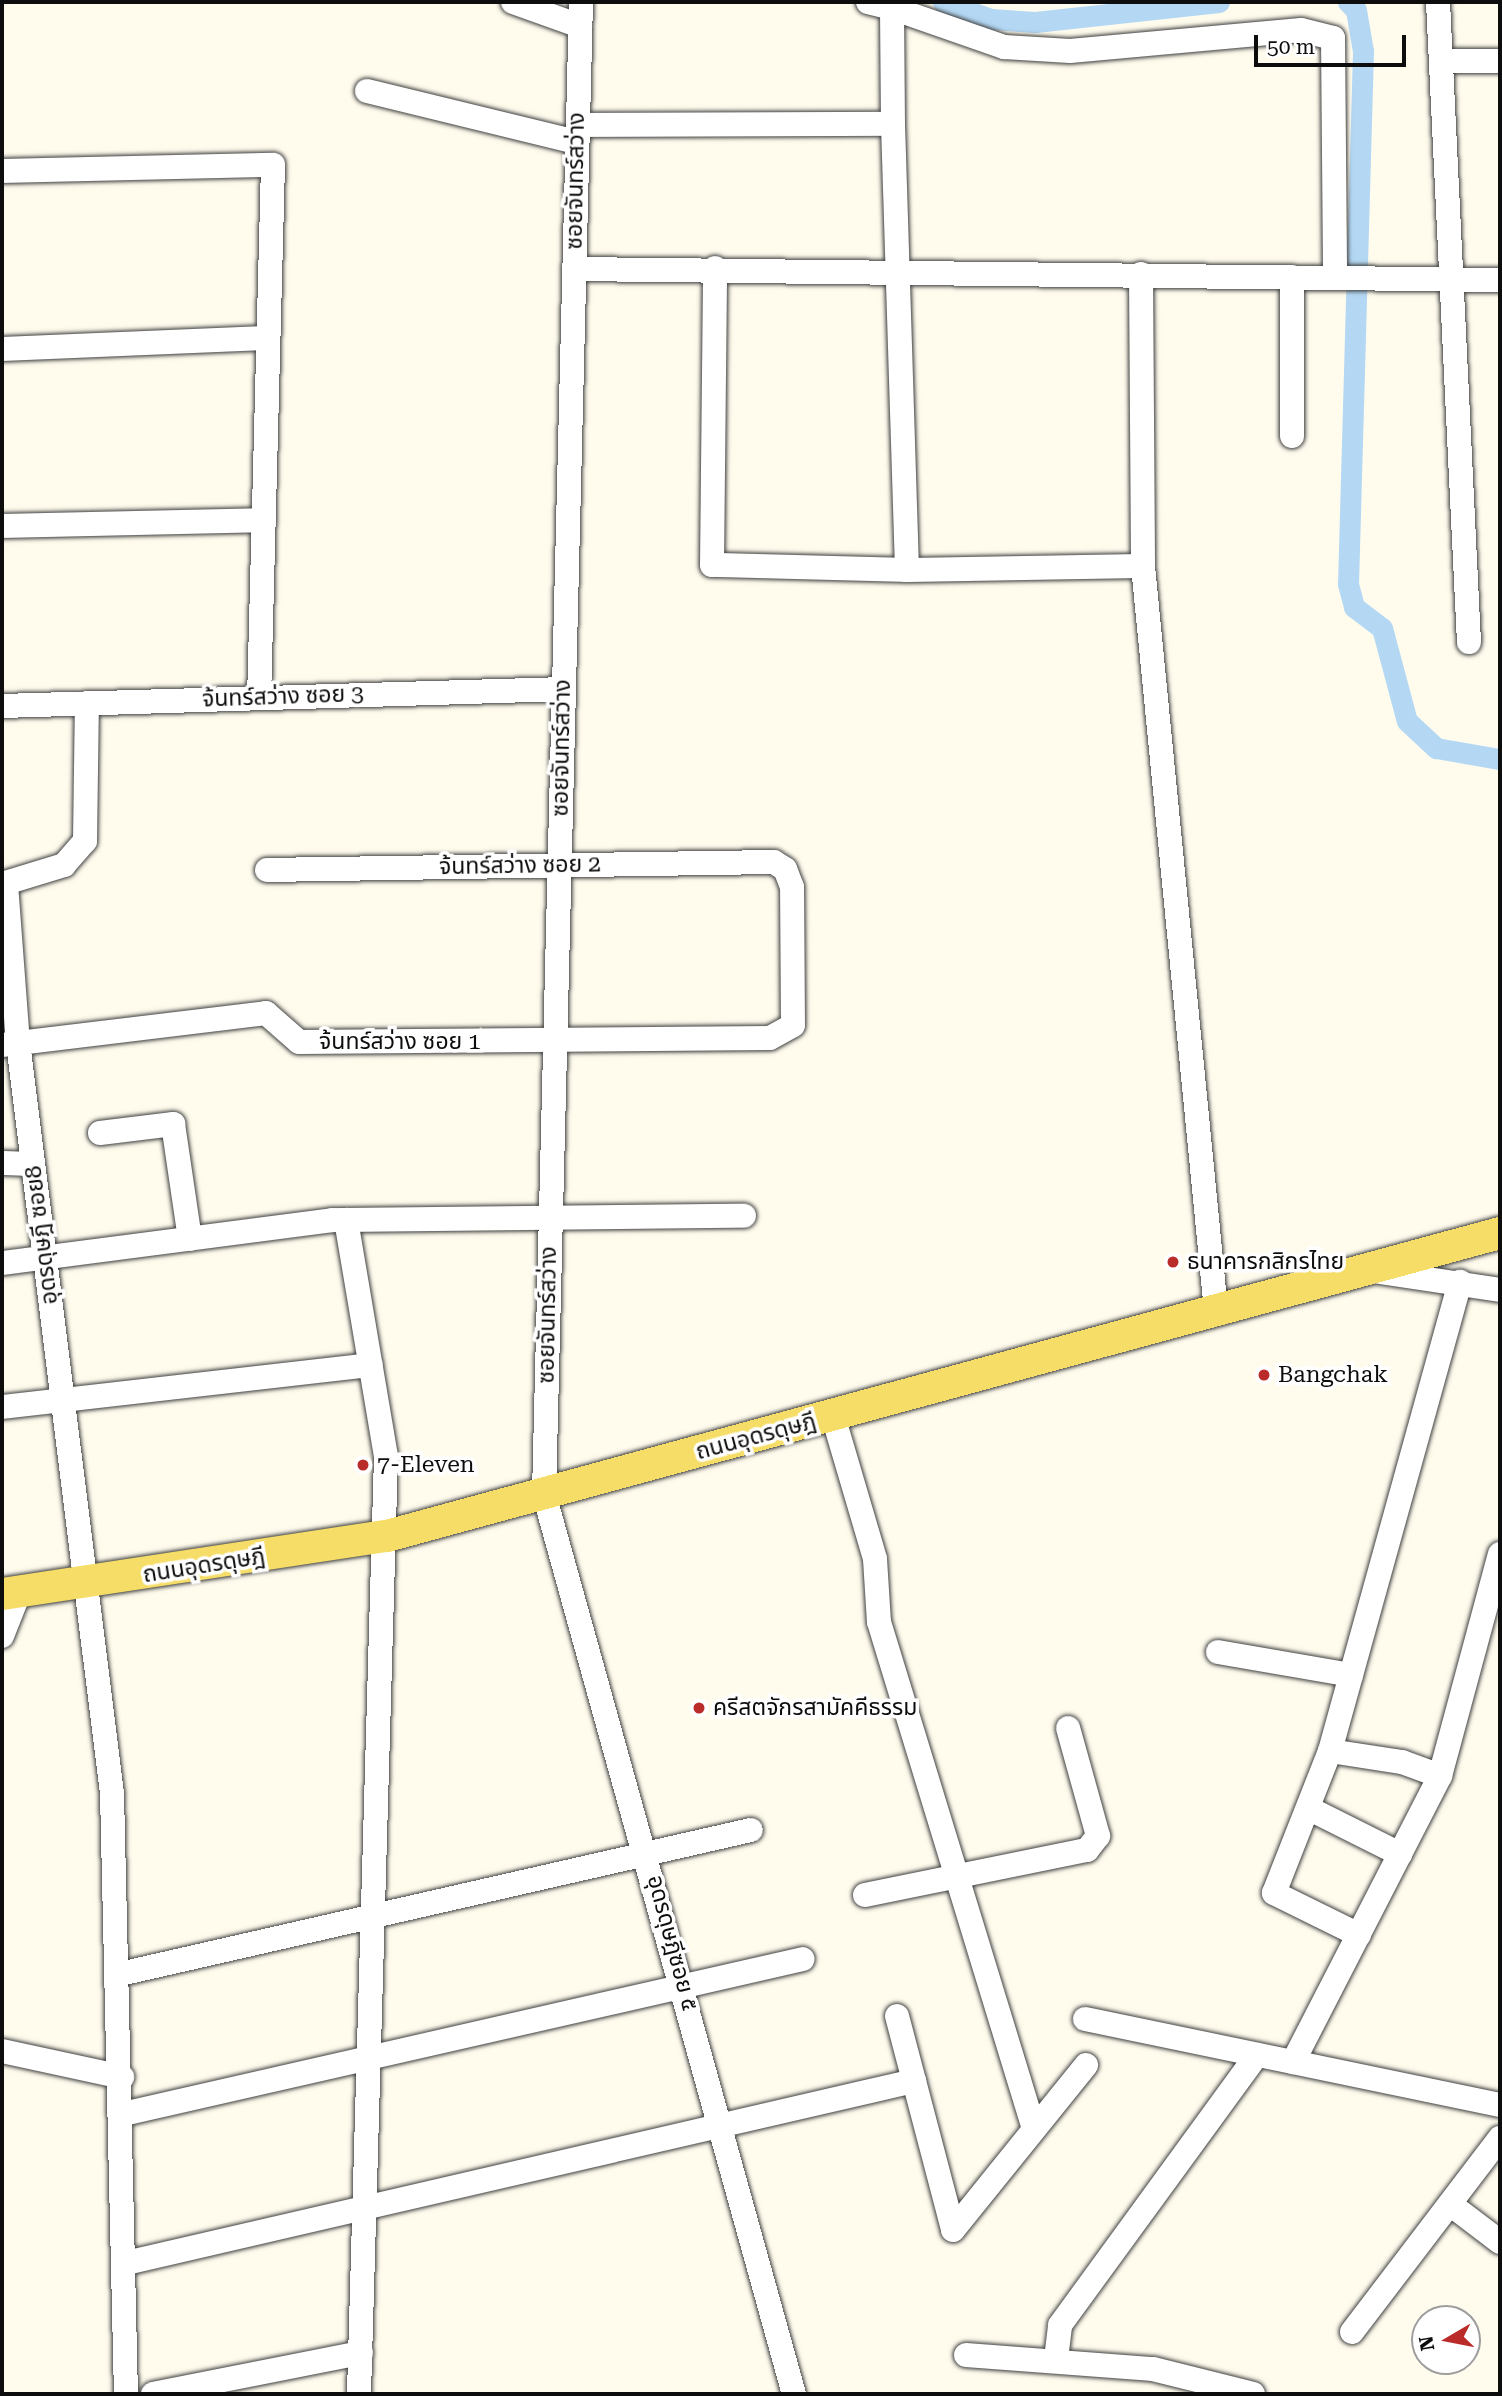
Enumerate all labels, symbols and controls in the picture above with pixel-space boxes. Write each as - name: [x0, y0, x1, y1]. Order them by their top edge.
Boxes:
- scale bar: [1257, 21, 1409, 65]
- text: 50 m: [1267, 35, 1315, 59]
- street label: ซอยจันทร์สว่าง: [561, 112, 591, 250]
- street label: ซอยจันทร์สว่าง: [547, 679, 577, 817]
- street label: จ้นทร์สว่าง ซอย 3: [202, 680, 364, 714]
- street label: จ้นทร์สว่าง ซอย 2: [439, 851, 601, 881]
- street label: จ้นทร์สว่าง ซอย 1: [319, 1028, 481, 1056]
- street label: อุดรดุษฎี ซอย8: [20, 1164, 64, 1306]
- street label: ซอยจันทร์สว่าง: [533, 1246, 563, 1384]
- place label: ธนาคารกสิกรไทย: [1187, 1248, 1344, 1276]
- marker: ธนาคารกสิกรไทย: [1165, 1254, 1181, 1270]
- place label: Bangchak: [1278, 1361, 1388, 1389]
- marker: Bangchak: [1256, 1367, 1272, 1383]
- street label: ถนนอุดรดุษฎี: [693, 1408, 819, 1466]
- place label: 7-Eleven: [377, 1451, 475, 1479]
- marker: 7-Eleven: [355, 1457, 371, 1473]
- street label: ถนนอุดรดุษฎี: [141, 1543, 267, 1589]
- place label: ครีสตจักรสามัคคีธรรม: [713, 1694, 917, 1722]
- marker: ครีสตจักรสามัคคีธรรม: [691, 1700, 707, 1716]
- street label: อุดรดุษฎีซอย ๕: [641, 1872, 703, 2014]
- north arrow: [1411, 2305, 1481, 2375]
- text: N: [1414, 2334, 1439, 2353]

